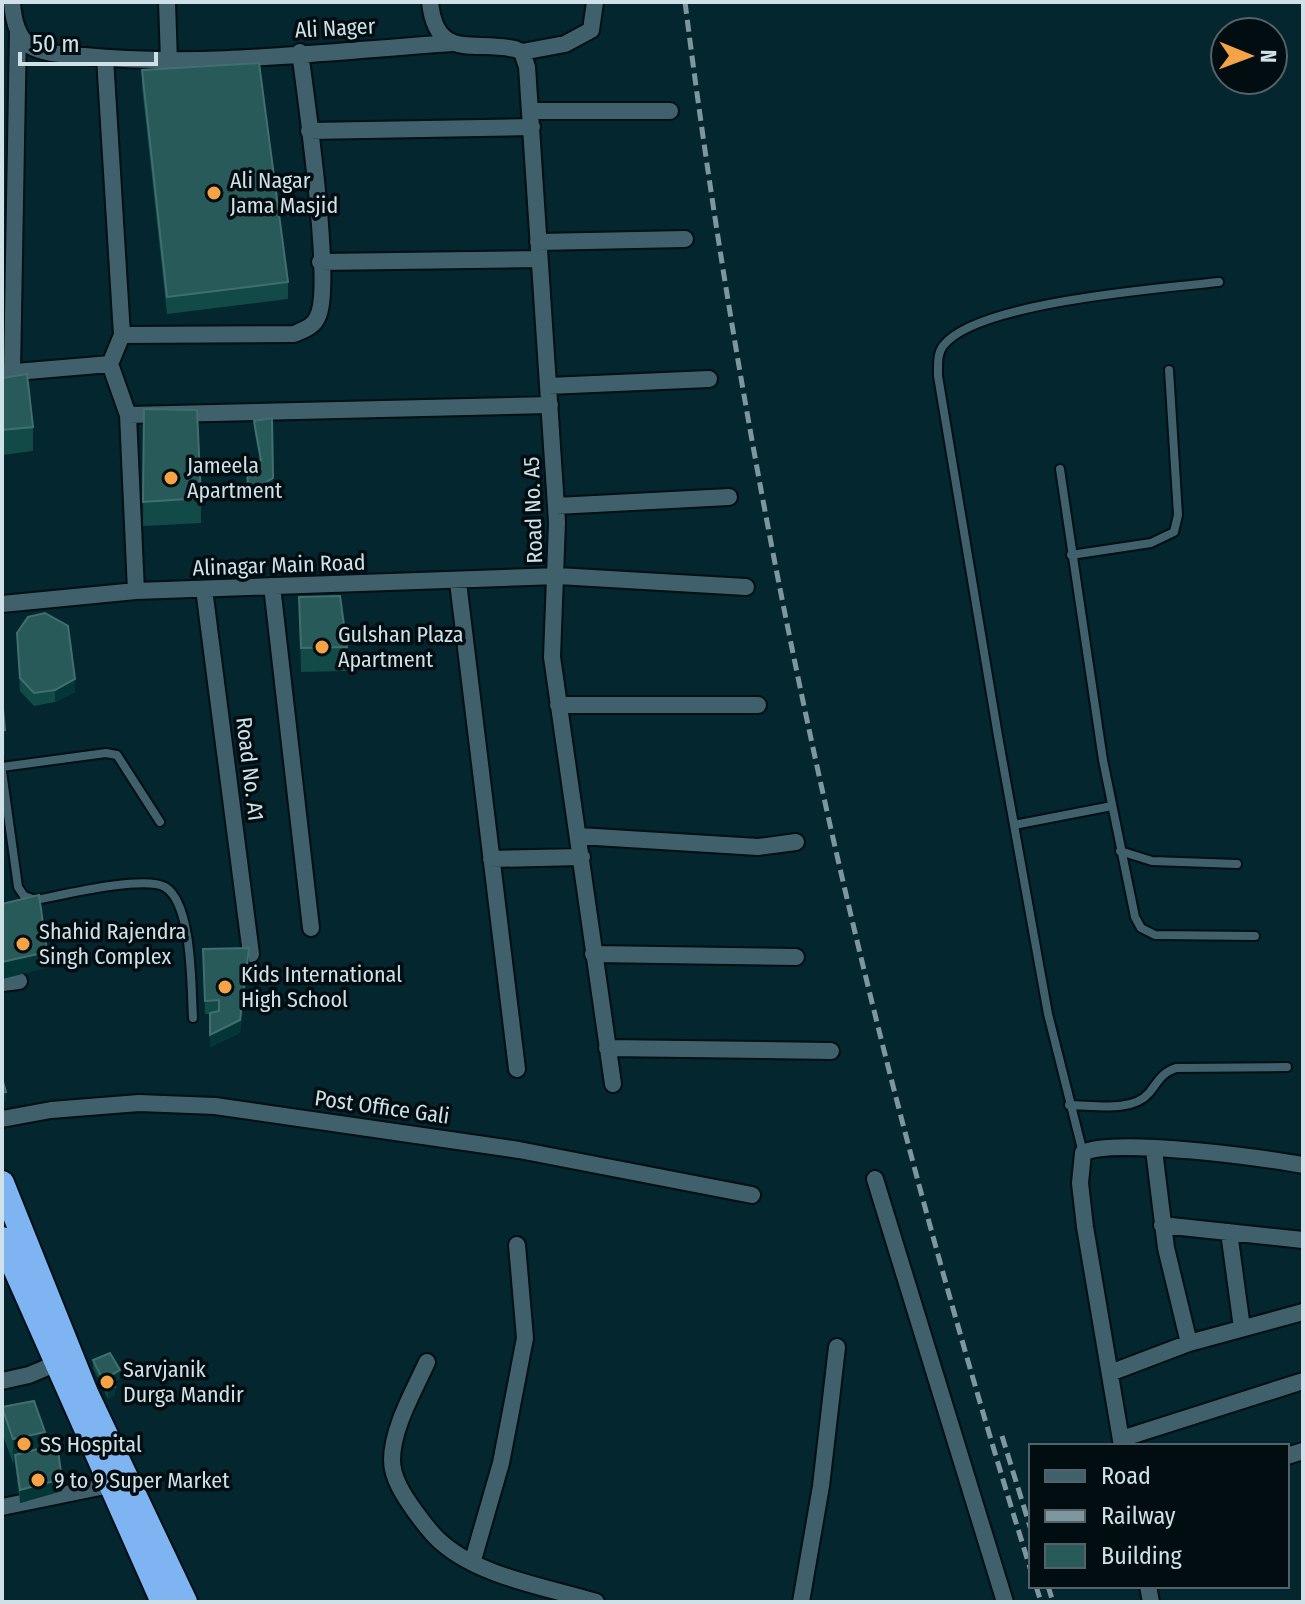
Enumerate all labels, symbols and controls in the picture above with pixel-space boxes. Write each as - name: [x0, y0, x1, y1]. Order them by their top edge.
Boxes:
- street label: Ali Nager: [294, 12, 376, 44]
- scale bar: [20, 16, 156, 66]
- north arrow: [1209, 16, 1289, 96]
- text: 50 m: [32, 30, 80, 58]
- text: N: [1255, 50, 1282, 63]
- place label: Ali Nagar Jama Masjid: [230, 167, 338, 219]
- marker: Ali Nagar Jama Masjid: [205, 184, 223, 202]
- place label: Jameela Apartment: [187, 452, 283, 504]
- street label: Road No. A5: [518, 456, 548, 564]
- marker: Jameela Apartment: [162, 469, 180, 487]
- street label: Alinagar Main Road: [192, 548, 366, 582]
- place label: Gulshan Plaza Apartment: [338, 621, 463, 673]
- marker: Gulshan Plaza Apartment: [313, 638, 331, 656]
- street label: Road No. A1: [230, 716, 270, 822]
- place label: Shahid Rajendra Singh Complex: [39, 918, 186, 970]
- marker: Shahid Rajendra Singh Complex: [14, 935, 32, 953]
- place label: Kids International High School: [241, 961, 402, 1013]
- marker: Kids International High School: [216, 978, 234, 996]
- street label: Post Office Gali: [313, 1084, 451, 1130]
- place label: Sarvjanik Durga Mandir: [123, 1356, 244, 1408]
- marker: Sarvjanik Durga Mandir: [98, 1373, 116, 1391]
- place label: SS Hospital: [40, 1431, 142, 1458]
- marker: SS Hospital: [15, 1435, 33, 1453]
- legend: [1029, 1444, 1289, 1588]
- text: Road: [1101, 1462, 1151, 1490]
- place label: 9 to 9 Super Market: [54, 1467, 230, 1494]
- marker: 9 to 9 Super Market: [29, 1471, 47, 1489]
- text: Railway: [1101, 1502, 1176, 1530]
- text: Building: [1101, 1542, 1183, 1570]

